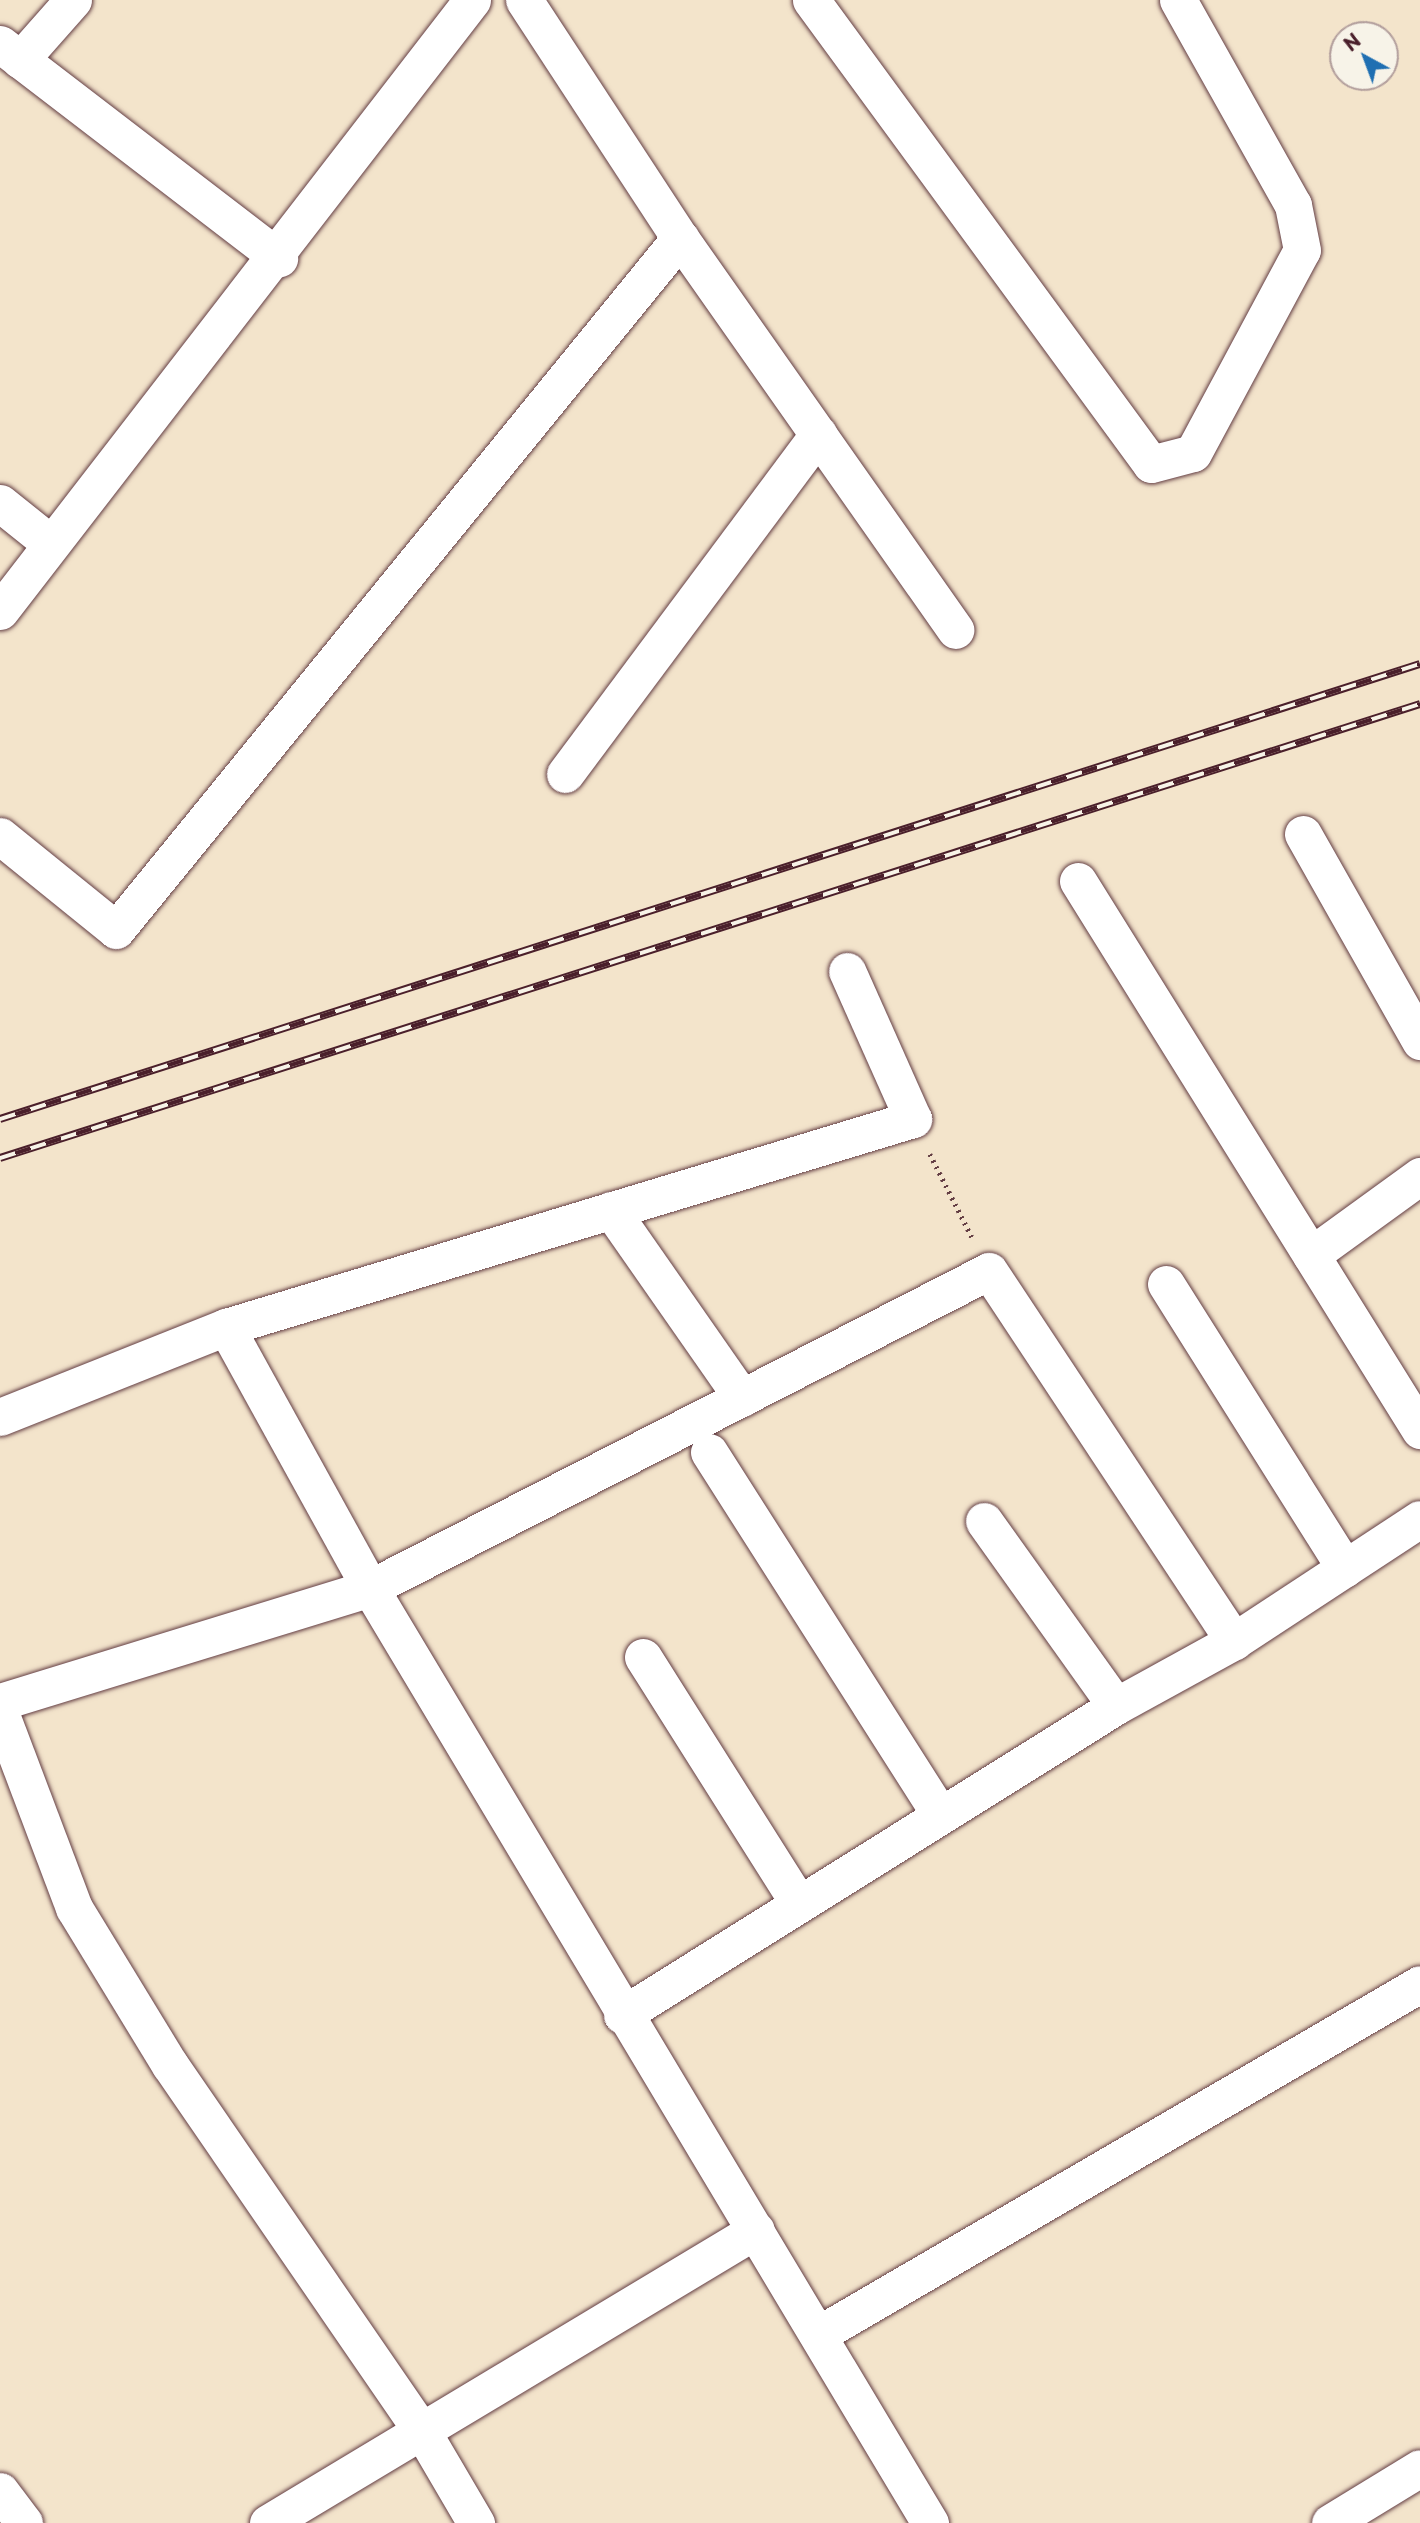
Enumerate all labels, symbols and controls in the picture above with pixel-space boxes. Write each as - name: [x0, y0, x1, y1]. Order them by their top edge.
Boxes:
- north arrow: [1329, 21, 1399, 91]
- text: N: [1337, 26, 1366, 57]

